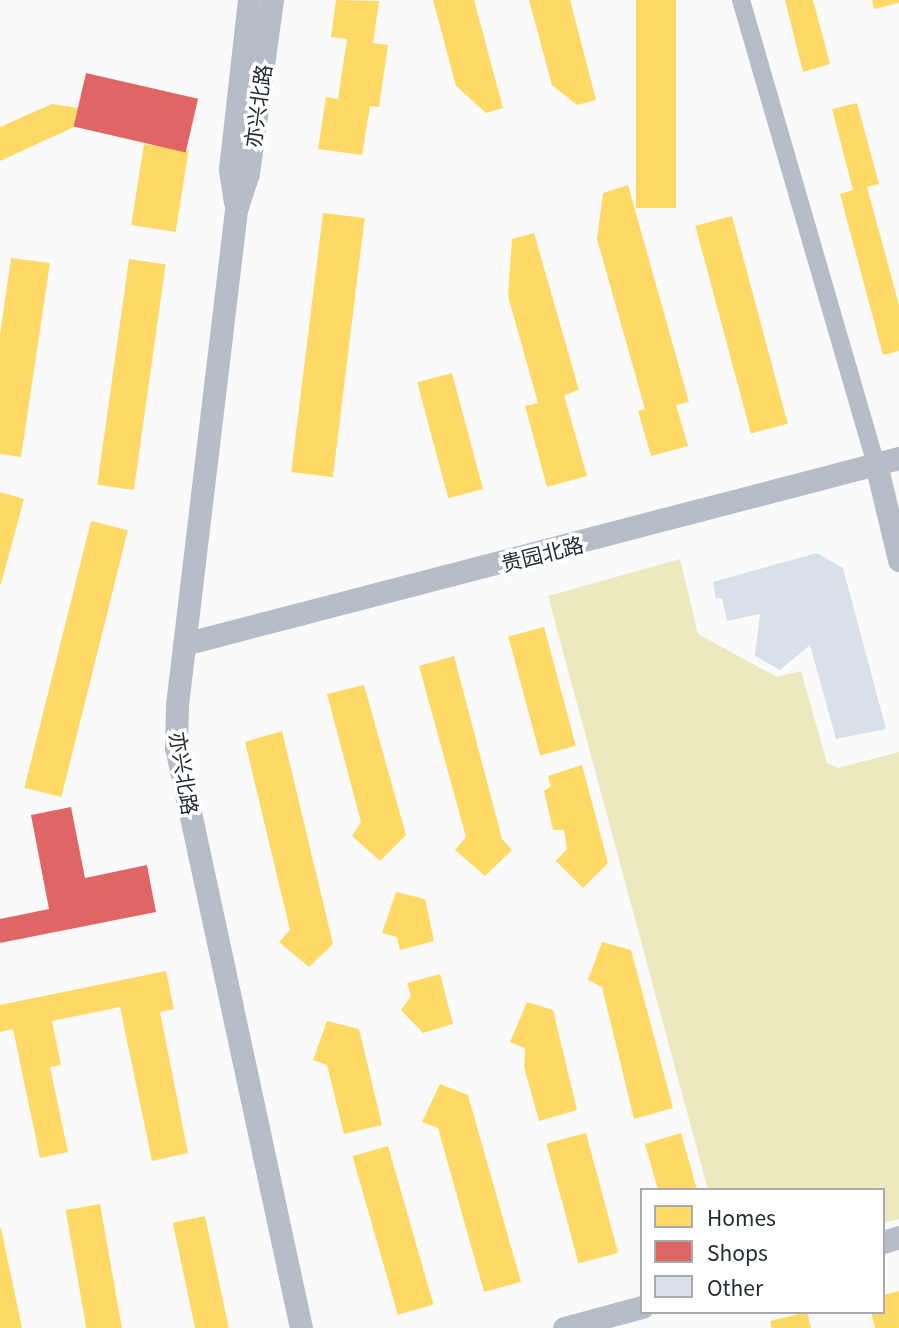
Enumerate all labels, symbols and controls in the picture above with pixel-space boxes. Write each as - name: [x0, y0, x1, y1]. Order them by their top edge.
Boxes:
- street label: 亦兴北路: [239, 63, 275, 149]
- street label: 贵园北路: [498, 531, 586, 575]
- street label: 亦兴北路: [166, 730, 204, 816]
- legend: [640, 1188, 885, 1314]
- text: Homes: [707, 1202, 776, 1232]
- text: Shops: [707, 1237, 768, 1267]
- text: Other: [707, 1272, 763, 1302]

